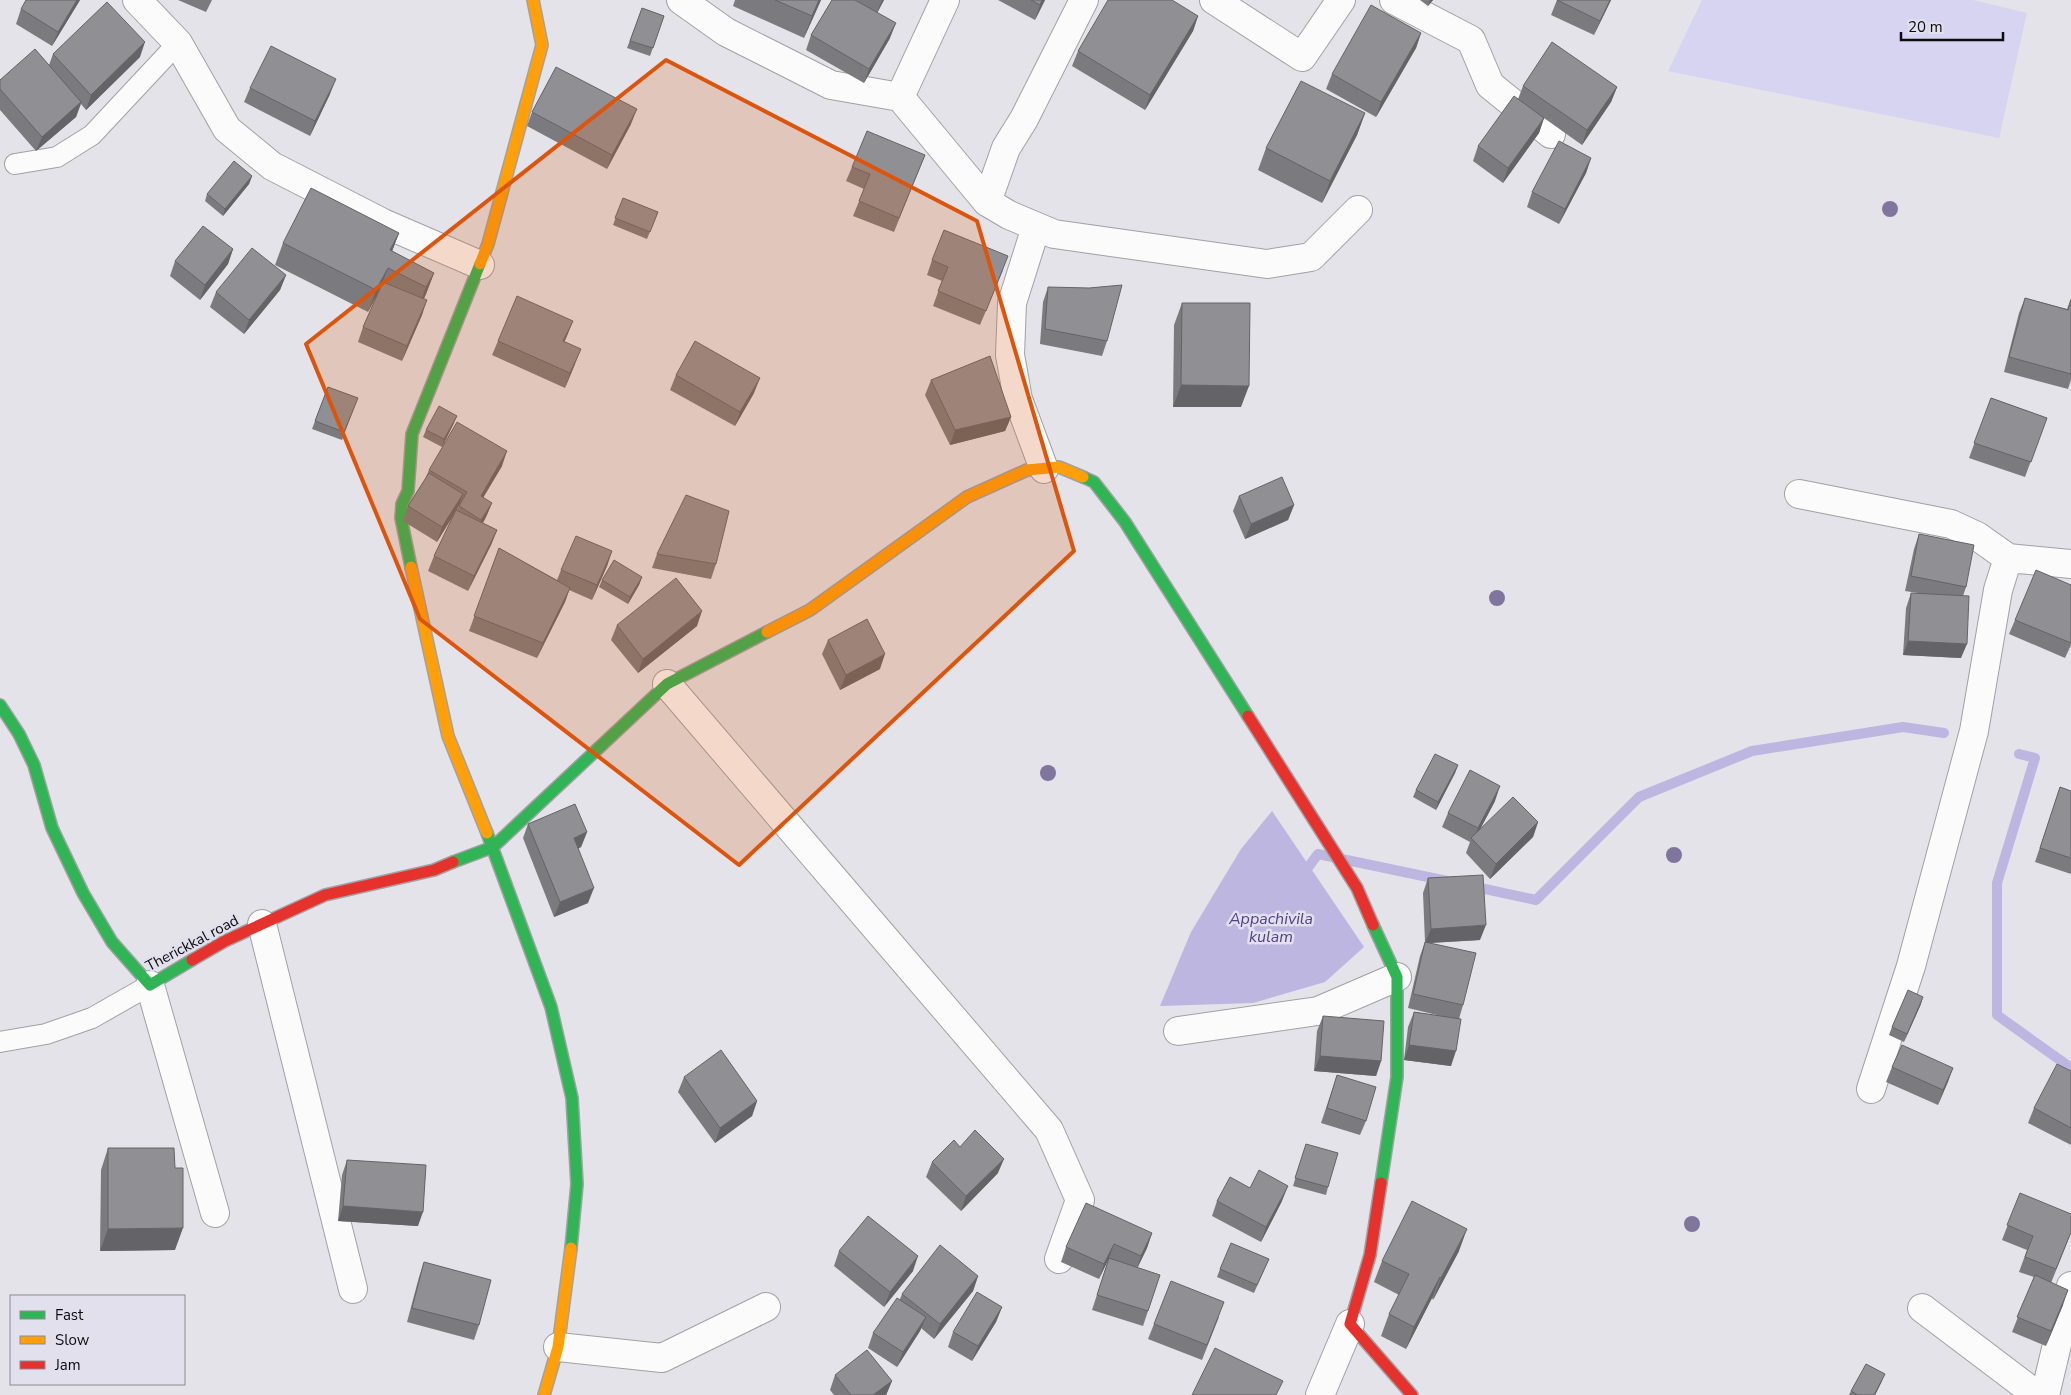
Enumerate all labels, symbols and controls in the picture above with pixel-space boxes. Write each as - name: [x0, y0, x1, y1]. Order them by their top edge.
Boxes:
- scale bar: [1901, 10, 2004, 42]
- text: 20 m: [1908, 17, 1943, 37]
- water label: Appachivila kulam: [1228, 908, 1313, 948]
- street label: Therickkal road: [142, 910, 242, 976]
- legend: [10, 1295, 185, 1385]
- text: Fast: [55, 1305, 84, 1325]
- text: Slow: [55, 1330, 90, 1350]
- text: Jam: [54, 1355, 81, 1375]

